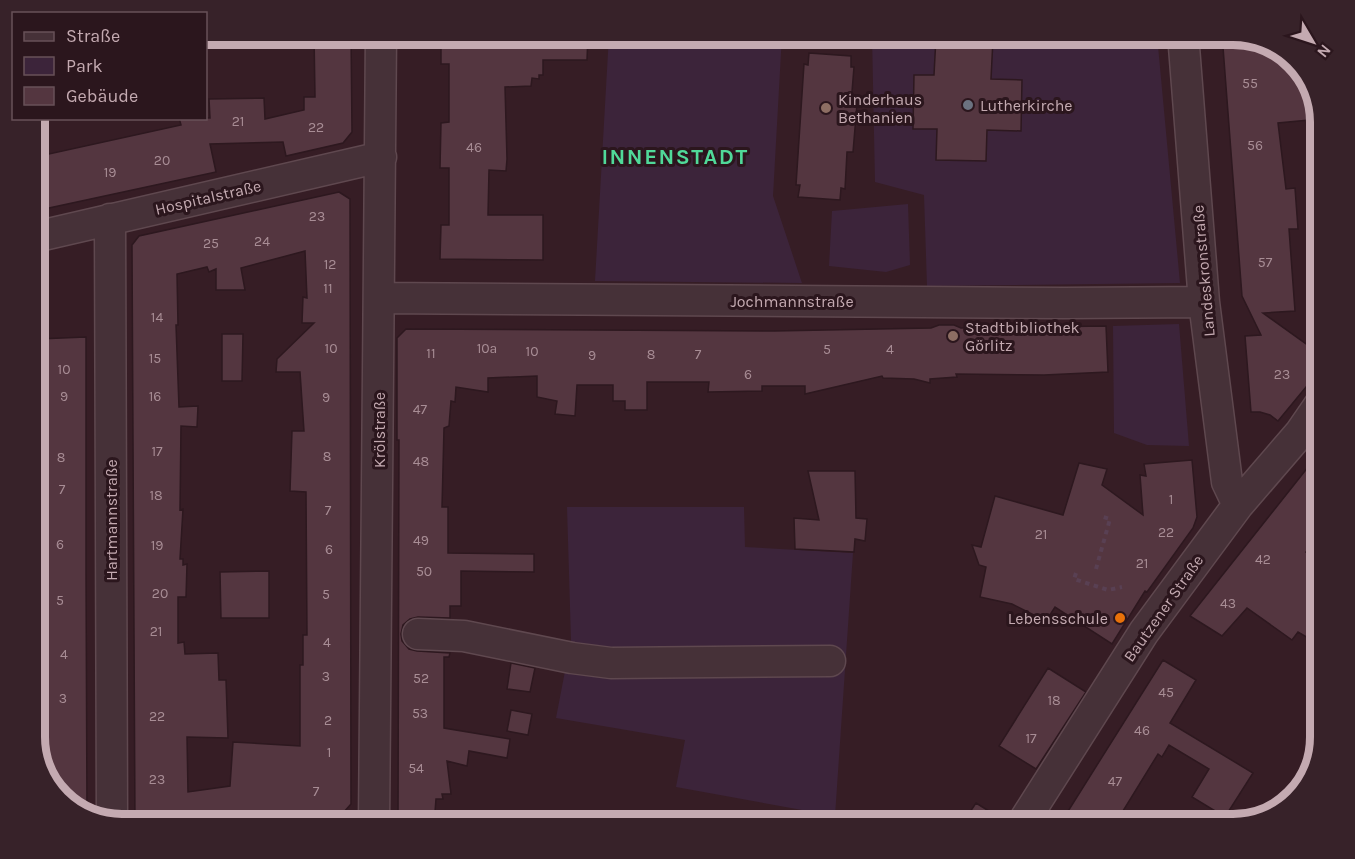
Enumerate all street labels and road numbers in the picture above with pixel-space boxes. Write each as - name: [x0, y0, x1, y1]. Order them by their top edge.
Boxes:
- street label: Hospitalstraße: [153, 176, 263, 219]
- street label: Landeskronstraße: [1188, 204, 1219, 338]
- street label: Jochmannstraße: [730, 292, 854, 311]
- street label: Krölstraße: [370, 392, 389, 468]
- street label: Hartmannstraße: [102, 459, 121, 581]
- street label: Bautzener Straße: [1119, 551, 1207, 665]

